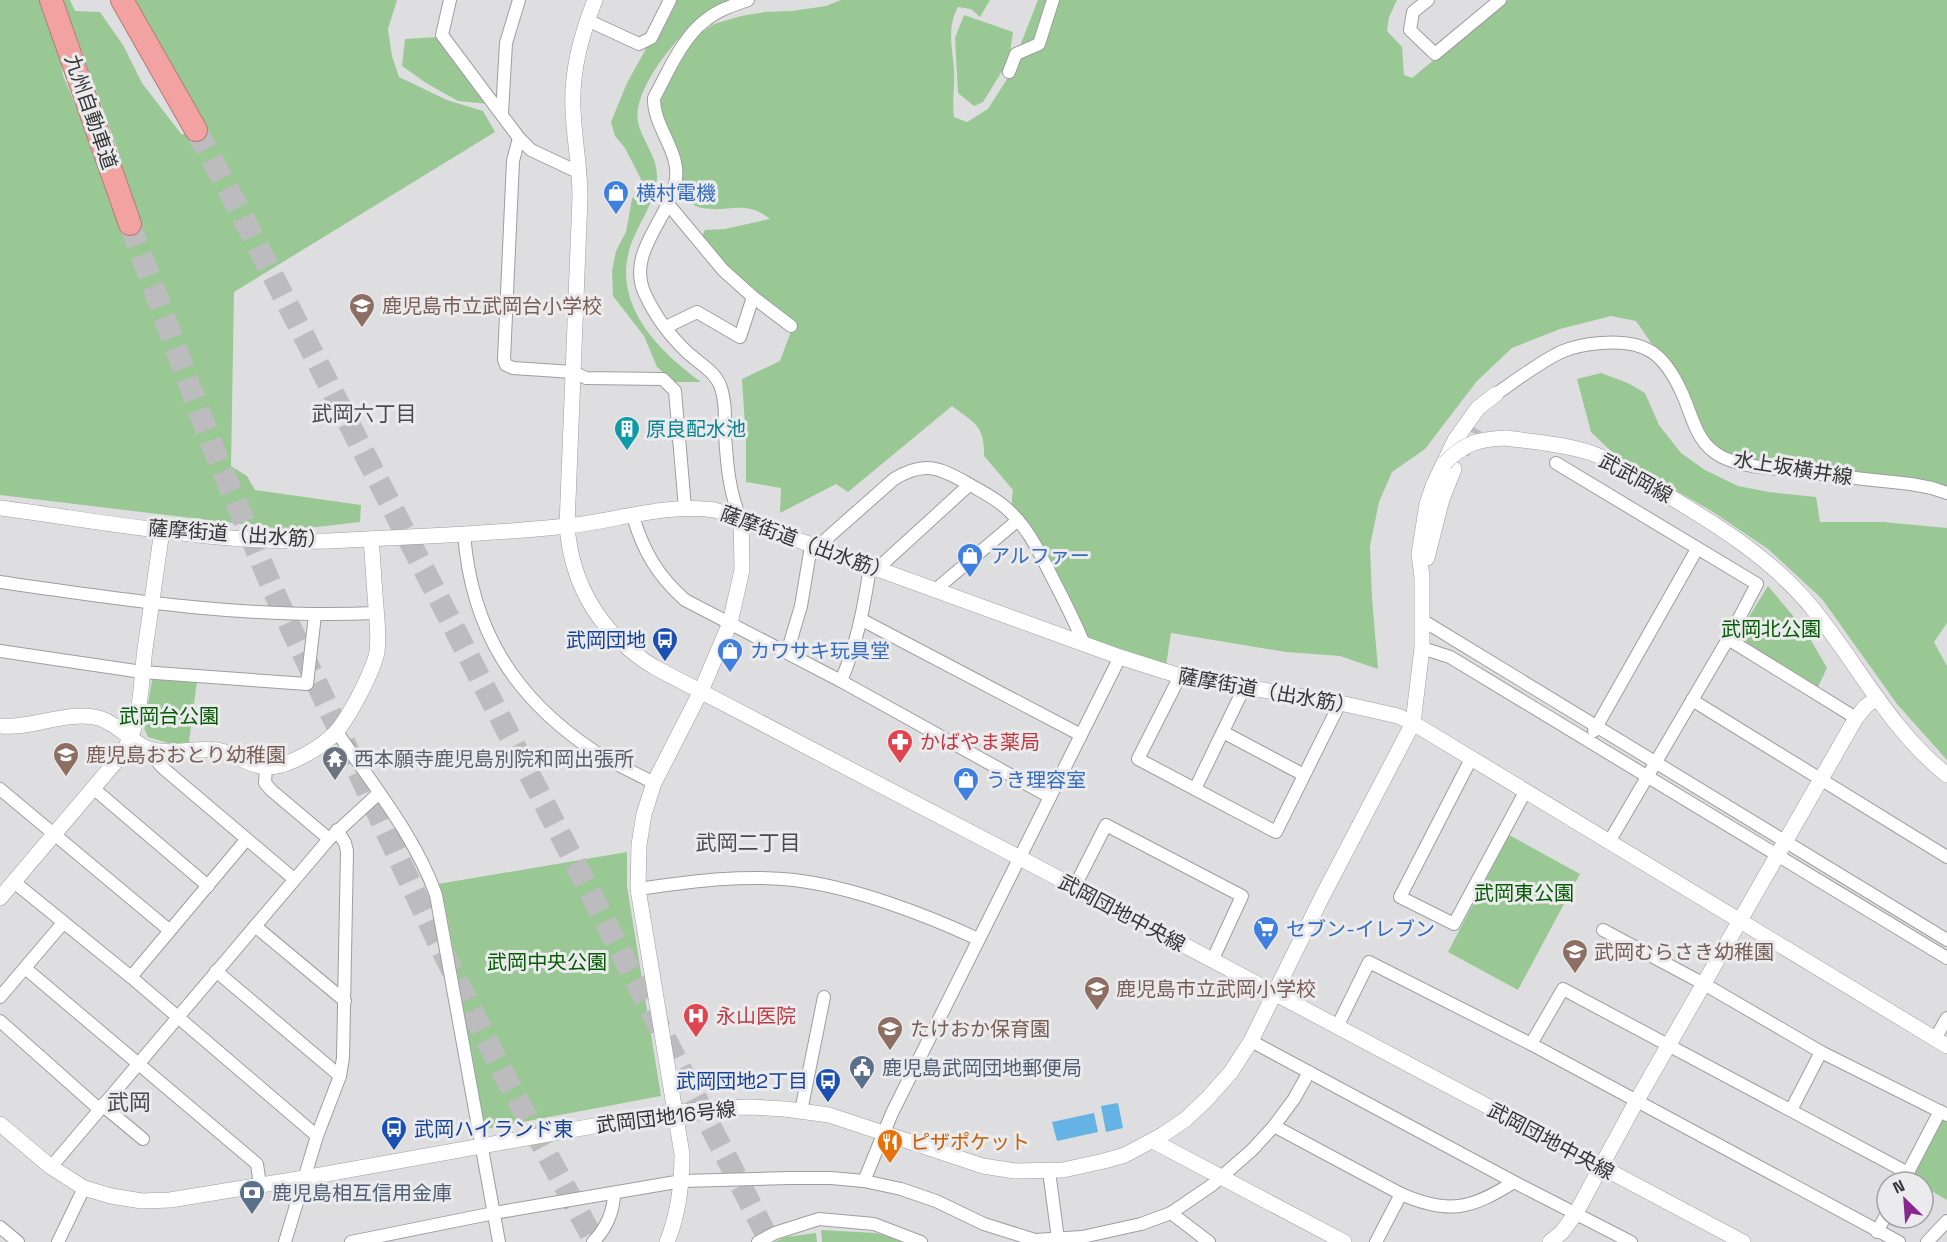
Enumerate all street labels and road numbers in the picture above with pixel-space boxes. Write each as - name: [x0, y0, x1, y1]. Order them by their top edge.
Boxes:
- street label: 九州自動車道: [59, 51, 123, 173]
- street label: 水上坂横井線: [1732, 446, 1854, 490]
- street label: 武武岡線: [1595, 447, 1677, 509]
- street label: 薩摩街道（出水筋）: [717, 500, 895, 586]
- street label: 薩摩街道（出水筋）: [147, 515, 329, 553]
- street label: 薩摩街道（出水筋）: [1176, 663, 1358, 719]
- street label: 武岡団地中央線: [1054, 869, 1190, 957]
- street label: 武岡団地16号線: [595, 1096, 737, 1138]
- street label: 武岡団地中央線: [1483, 1097, 1619, 1185]

